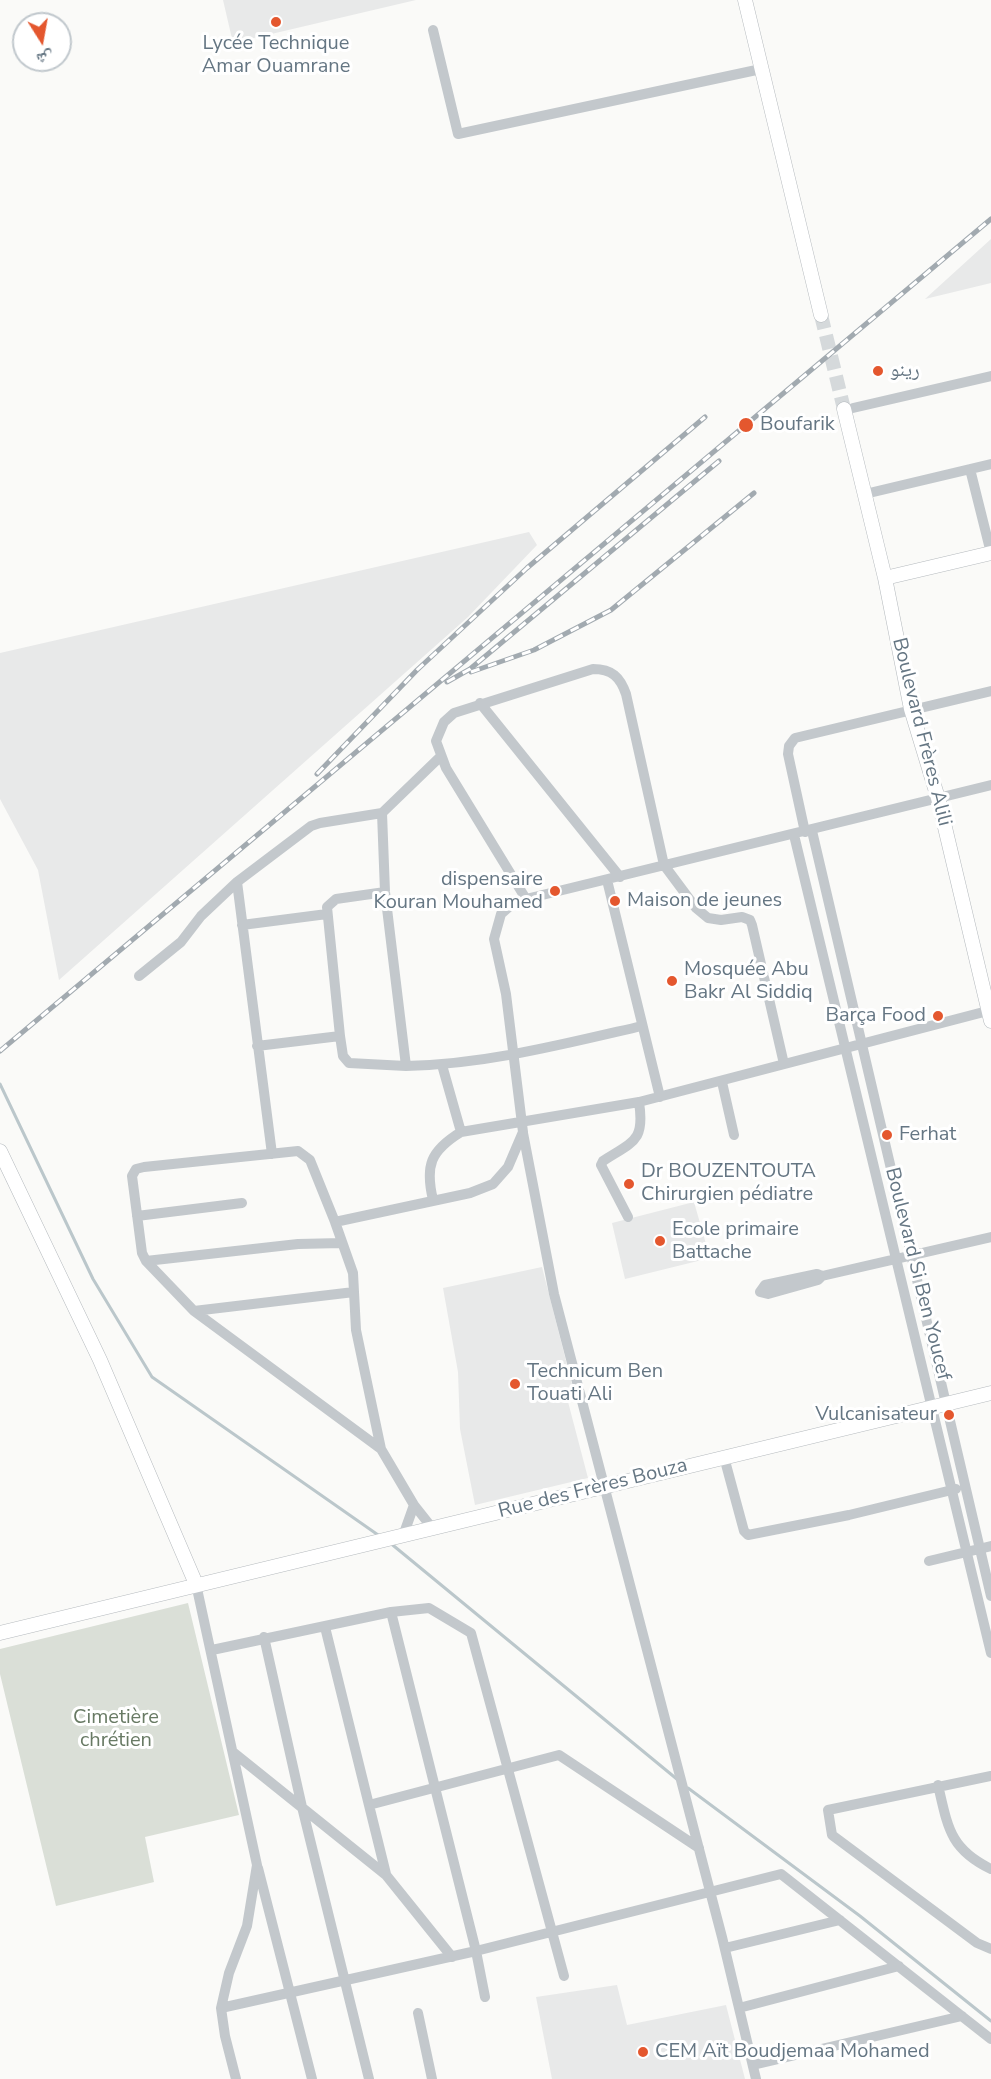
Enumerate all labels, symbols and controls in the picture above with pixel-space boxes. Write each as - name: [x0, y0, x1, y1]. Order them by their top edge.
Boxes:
- north arrow: [12, 12, 72, 72]
- marker: Lycée Technique Amar Ouamrane: [269, 15, 283, 29]
- place label: Lycée Technique Amar Ouamrane: [202, 32, 350, 79]
- text: ش: [35, 45, 55, 70]
- place label: رينو: [890, 359, 920, 383]
- marker: رينو: [871, 364, 885, 378]
- place label: Boufarik: [760, 413, 835, 437]
- marker: Boufarik: [737, 416, 755, 434]
- street label: Boulevard Frères Alili: [886, 635, 956, 829]
- place label: dispensaire Kouran Mouhamed: [373, 868, 543, 915]
- marker: dispensaire Kouran Mouhamed: [548, 884, 562, 898]
- place label: Maison de jeunes: [627, 889, 782, 913]
- marker: Maison de jeunes: [608, 894, 622, 908]
- place label: Mosquée Abu Bakr Al Siddiq: [684, 958, 813, 1005]
- marker: Mosquée Abu Bakr Al Siddiq: [665, 974, 679, 988]
- place label: Barça Food: [825, 1004, 926, 1028]
- marker: Barça Food: [931, 1009, 945, 1023]
- place label: Ferhat: [899, 1123, 956, 1147]
- marker: Ferhat: [880, 1128, 894, 1142]
- place label: Dr BOUZENTOUTA Chirurgien pédiatre: [641, 1160, 816, 1207]
- street label: Boulevard Si Ben Youcef: [879, 1165, 955, 1383]
- marker: Dr BOUZENTOUTA Chirurgien pédiatre: [622, 1177, 636, 1191]
- place label: Ecole primaire Battache: [672, 1218, 799, 1265]
- marker: Ecole primaire Battache: [653, 1234, 667, 1248]
- place label: Technicum Ben Touati Ali: [527, 1360, 663, 1407]
- marker: Technicum Ben Touati Ali: [508, 1377, 522, 1391]
- place label: Vulcanisateur: [815, 1403, 937, 1427]
- marker: Vulcanisateur: [942, 1408, 956, 1422]
- street label: Rue des Frères Bouza: [496, 1454, 690, 1524]
- park label: Cimetière chrétien: [73, 1706, 159, 1753]
- place label: CEM Aït Boudjemaa Mohamed: [655, 2040, 930, 2064]
- marker: CEM Aït Boudjemaa Mohamed: [636, 2045, 650, 2059]

